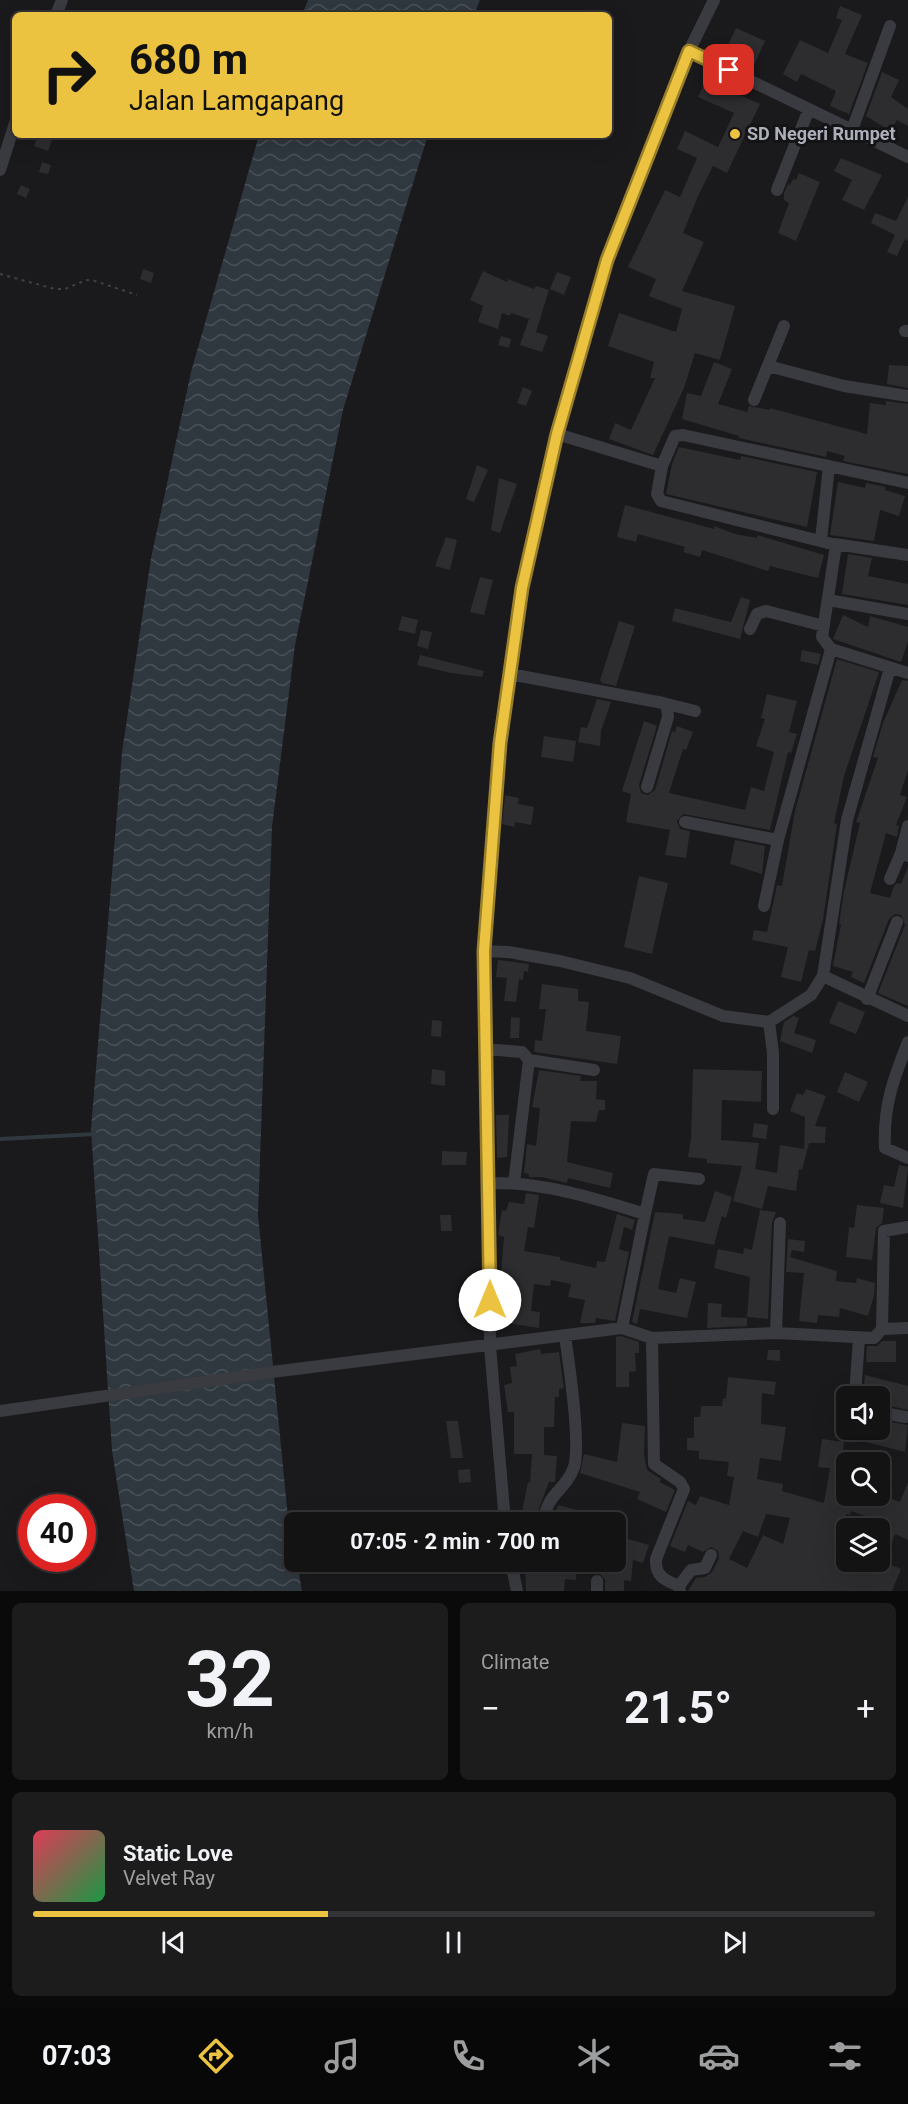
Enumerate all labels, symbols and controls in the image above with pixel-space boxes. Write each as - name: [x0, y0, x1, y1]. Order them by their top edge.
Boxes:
- text: 680 m: [129, 35, 248, 84]
- icon: right: [30, 36, 108, 114]
- pin: [703, 44, 754, 95]
- icon: arrive: [712, 53, 745, 86]
- text: Jalan Lamgapang: [129, 85, 344, 117]
- place label: SD Negeri Rumpet: [747, 123, 896, 144]
- marker: SD Negeri Rumpet: [728, 127, 742, 141]
- position arrow: [458, 1268, 522, 1332]
- map controls: [836, 1386, 890, 1572]
- button: sound: [836, 1386, 890, 1440]
- button: search: [836, 1452, 890, 1506]
- speed limit sign: 40: [18, 1494, 96, 1572]
- button: layers: [836, 1518, 890, 1572]
- text: 07:05 · 2 min · 700 m: [350, 1529, 560, 1554]
- text: 32: [185, 1634, 275, 1725]
- text: Climate: [481, 1650, 549, 1674]
- text: 21.5°: [624, 1681, 732, 1734]
- text: −: [481, 1689, 500, 1728]
- text: +: [856, 1689, 875, 1728]
- text: km/h: [207, 1719, 253, 1743]
- text: Static Love: [123, 1841, 233, 1866]
- text: Velvet Ray: [123, 1866, 215, 1890]
- icon: previous: [157, 1926, 190, 1959]
- icon: pause: [437, 1926, 470, 1959]
- icon: next: [718, 1926, 751, 1959]
- icon: directions: [195, 2035, 237, 2077]
- icon: music: [321, 2035, 363, 2077]
- icon: phone: [447, 2035, 489, 2077]
- icon: climate: [573, 2035, 615, 2077]
- icon: car: [698, 2035, 740, 2077]
- icon: filters: [824, 2035, 866, 2077]
- text: 07:03: [42, 2040, 111, 2072]

